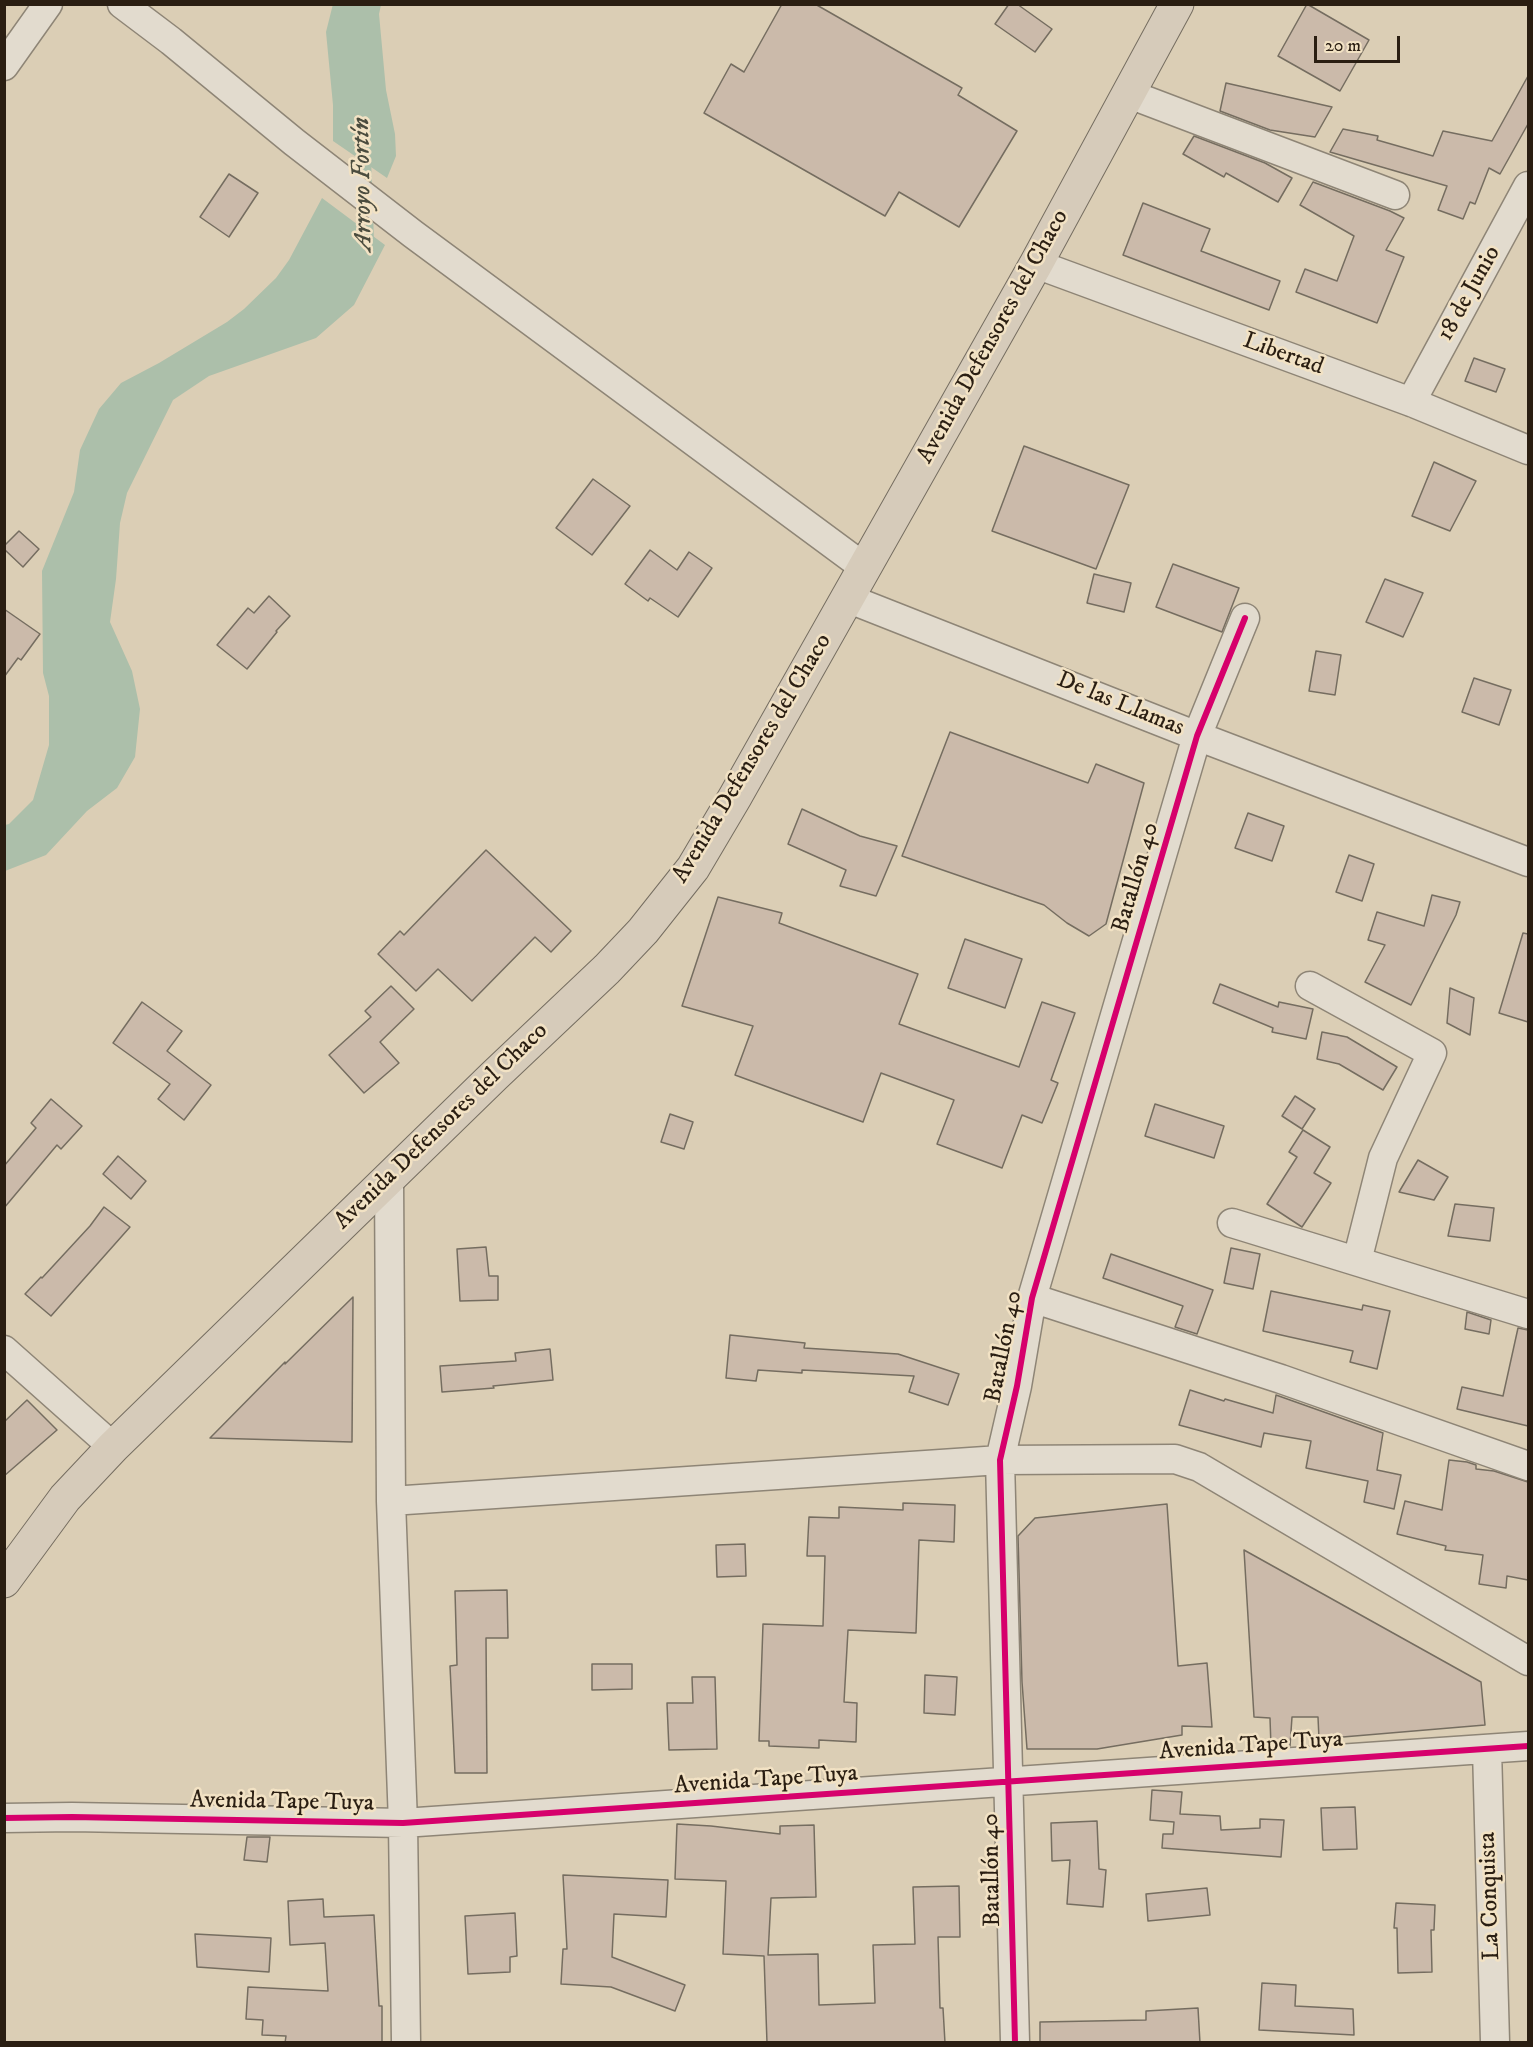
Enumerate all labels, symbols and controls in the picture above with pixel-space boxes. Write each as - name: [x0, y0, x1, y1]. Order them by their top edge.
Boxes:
- scale bar: [1317, 24, 1402, 62]
- text: 20 m: [1325, 35, 1361, 57]
- water label: Arroyo Fortín: [347, 117, 381, 251]
- street label: Avenida Defensores del Chaco: [912, 205, 1076, 469]
- street label: 18 de Junio: [1432, 241, 1508, 347]
- street label: Libertad: [1239, 327, 1327, 383]
- street label: Avenida Defensores del Chaco: [667, 629, 839, 889]
- street label: De las Llamas: [1052, 666, 1188, 744]
- street label: Batallón 40: [1107, 819, 1167, 937]
- street label: Avenida Defensores del Chaco: [329, 1017, 555, 1237]
- street label: Batallón 40: [980, 1288, 1030, 1406]
- street label: Avenida Tape Tuya: [1158, 1726, 1344, 1768]
- street label: Avenida Tape Tuya: [673, 1760, 859, 1802]
- street label: Avenida Tape Tuya: [190, 1787, 374, 1819]
- street label: Batallón 40: [978, 1813, 1008, 1927]
- street label: La Conquista: [1474, 1831, 1508, 1961]

